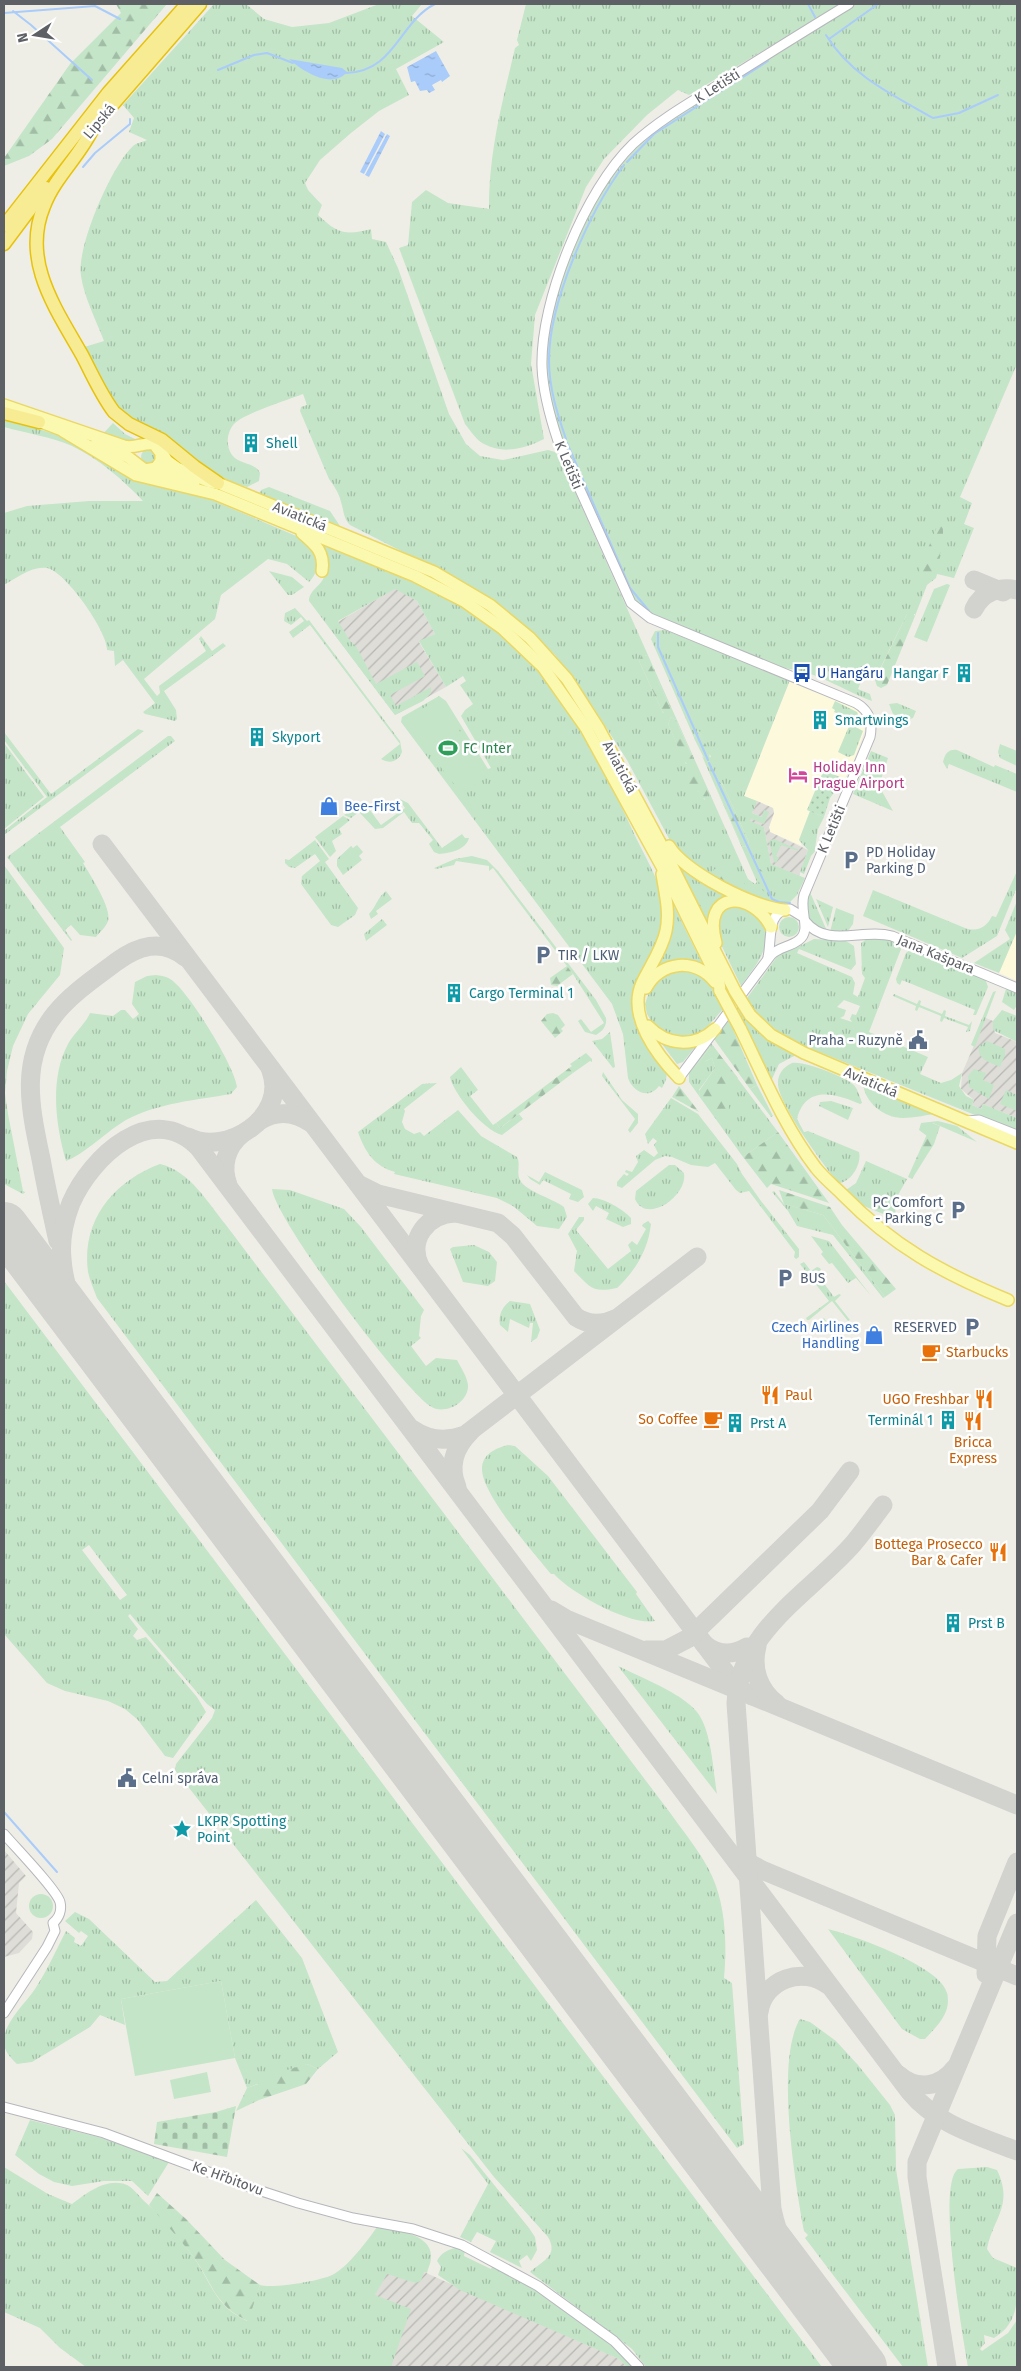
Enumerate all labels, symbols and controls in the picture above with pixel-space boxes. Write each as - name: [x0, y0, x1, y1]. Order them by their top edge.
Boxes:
- north arrow: [10, 10, 60, 60]
- text: N: [13, 31, 32, 44]
- street label: K Letišti: [691, 66, 743, 107]
- street label: Lipská: [80, 100, 119, 142]
- building icon: Shell: [240, 432, 262, 454]
- place label: Shell: [266, 435, 298, 452]
- street label: K Letišti: [551, 439, 586, 492]
- street label: Aviatická: [270, 498, 329, 535]
- bus stop icon: U Hangáru: [791, 662, 813, 684]
- building icon: Hangar F: [953, 662, 975, 684]
- place label: U Hangáru: [817, 665, 884, 682]
- place label: Hangar F: [893, 665, 949, 682]
- building icon: Smartwings: [809, 709, 831, 731]
- place label: Smartwings: [835, 712, 909, 729]
- building icon: Skyport: [246, 726, 268, 748]
- place label: Skyport: [272, 729, 322, 746]
- sports icon: FC Inter: [437, 737, 459, 759]
- street label: Aviatická: [599, 738, 640, 796]
- place label: FC Inter: [463, 740, 512, 757]
- place label: Holiday Inn Prague Airport: [813, 759, 905, 792]
- hotel icon: Holiday Inn Prague Airport: [787, 764, 809, 786]
- shop icon: Bee-First: [318, 795, 340, 817]
- place label: Bee-First: [344, 798, 401, 815]
- street label: K Letišti: [814, 803, 849, 856]
- place label: PD Holiday Parking D: [866, 844, 935, 877]
- parking icon: PD Holiday Parking D: [840, 849, 862, 871]
- street label: Jana Kašpara: [895, 931, 977, 978]
- parking icon: TIR / LKW: [532, 944, 554, 966]
- place label: TIR / LKW: [558, 947, 620, 964]
- building icon: Cargo Terminal 1: [443, 982, 465, 1004]
- place label: Cargo Terminal 1: [469, 985, 573, 1002]
- public building icon: Praha - Ruzyně: [907, 1029, 929, 1051]
- place label: Praha - Ruzyně: [808, 1032, 903, 1049]
- street label: Aviatická: [841, 1064, 900, 1101]
- place label: PC Comfort - Parking C: [872, 1194, 944, 1227]
- parking icon: PC Comfort - Parking C: [947, 1199, 969, 1221]
- parking icon: BUS: [774, 1267, 796, 1289]
- place label: BUS: [800, 1270, 826, 1287]
- parking icon: RESERVED: [961, 1316, 983, 1338]
- place label: Czech Airlines Handling: [771, 1319, 860, 1352]
- place label: RESERVED: [893, 1319, 957, 1336]
- shop icon: Czech Airlines Handling: [863, 1324, 885, 1346]
- cafe icon: Starbucks: [920, 1341, 942, 1363]
- place label: Starbucks: [946, 1344, 1009, 1361]
- restaurant icon: Paul: [759, 1384, 781, 1406]
- place label: Paul: [785, 1387, 812, 1404]
- restaurant icon: UGO Freshbar: [973, 1388, 995, 1410]
- place label: UGO Freshbar: [883, 1391, 970, 1408]
- cafe icon: So Coffee: [702, 1408, 724, 1430]
- building icon: Terminál 1: [937, 1409, 959, 1431]
- restaurant icon: Bricca Express: [962, 1410, 984, 1432]
- place label: So Coffee: [638, 1411, 698, 1428]
- building icon: Prst A: [724, 1412, 746, 1434]
- place label: Terminál 1: [868, 1412, 933, 1429]
- place label: Prst A: [750, 1415, 786, 1432]
- place label: Bricca Express: [949, 1434, 998, 1467]
- place label: Bottega Prosecco Bar & Cafer: [874, 1536, 984, 1569]
- restaurant icon: Bottega Prosecco Bar & Cafer: [987, 1541, 1009, 1563]
- building icon: Prst B: [942, 1612, 964, 1634]
- place label: Prst B: [968, 1615, 1005, 1632]
- public building icon: Celní správa: [116, 1767, 138, 1789]
- place label: Celní správa: [142, 1770, 219, 1787]
- place label: LKPR Spotting Point: [197, 1813, 287, 1846]
- place icon: LKPR Spotting Point: [171, 1818, 193, 1840]
- street label: Ke Hřbitovu: [190, 2158, 266, 2199]

